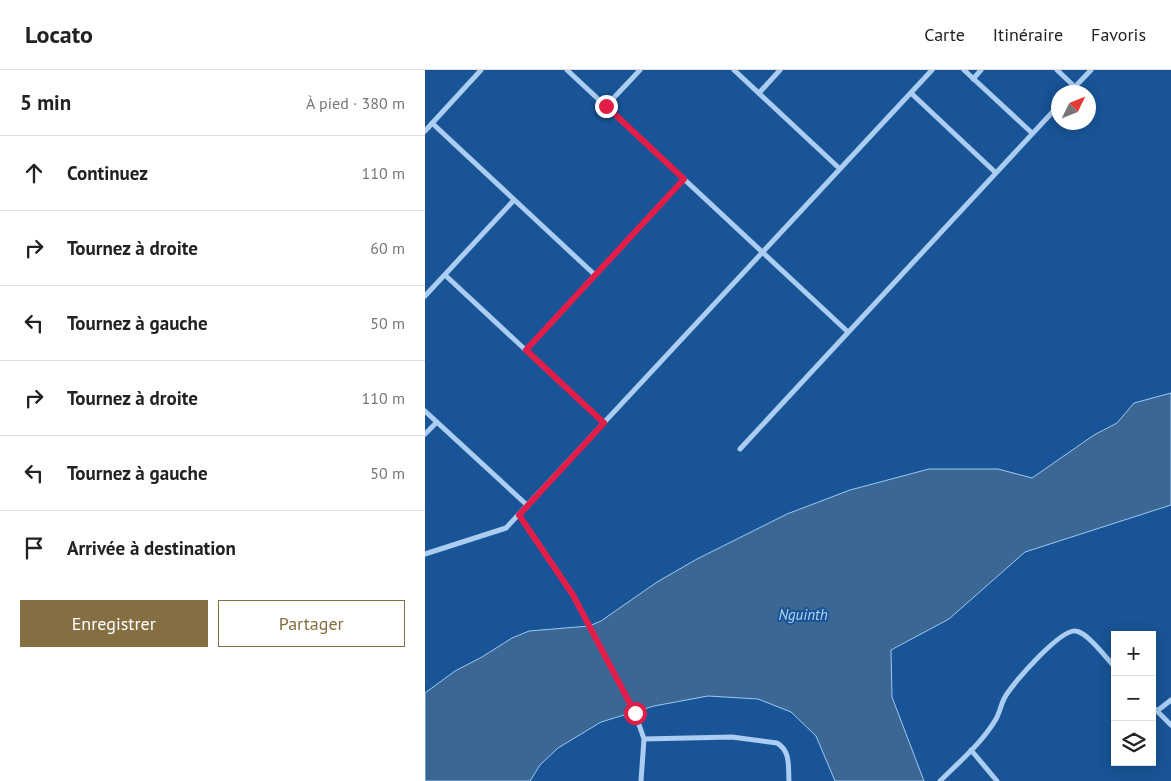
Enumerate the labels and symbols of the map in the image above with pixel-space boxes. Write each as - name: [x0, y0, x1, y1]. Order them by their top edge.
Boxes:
- north arrow: [1051, 85, 1096, 130]
- route end: [595, 95, 618, 118]
- water label: Nguinth: [778, 605, 828, 624]
- route start: [624, 702, 647, 725]

